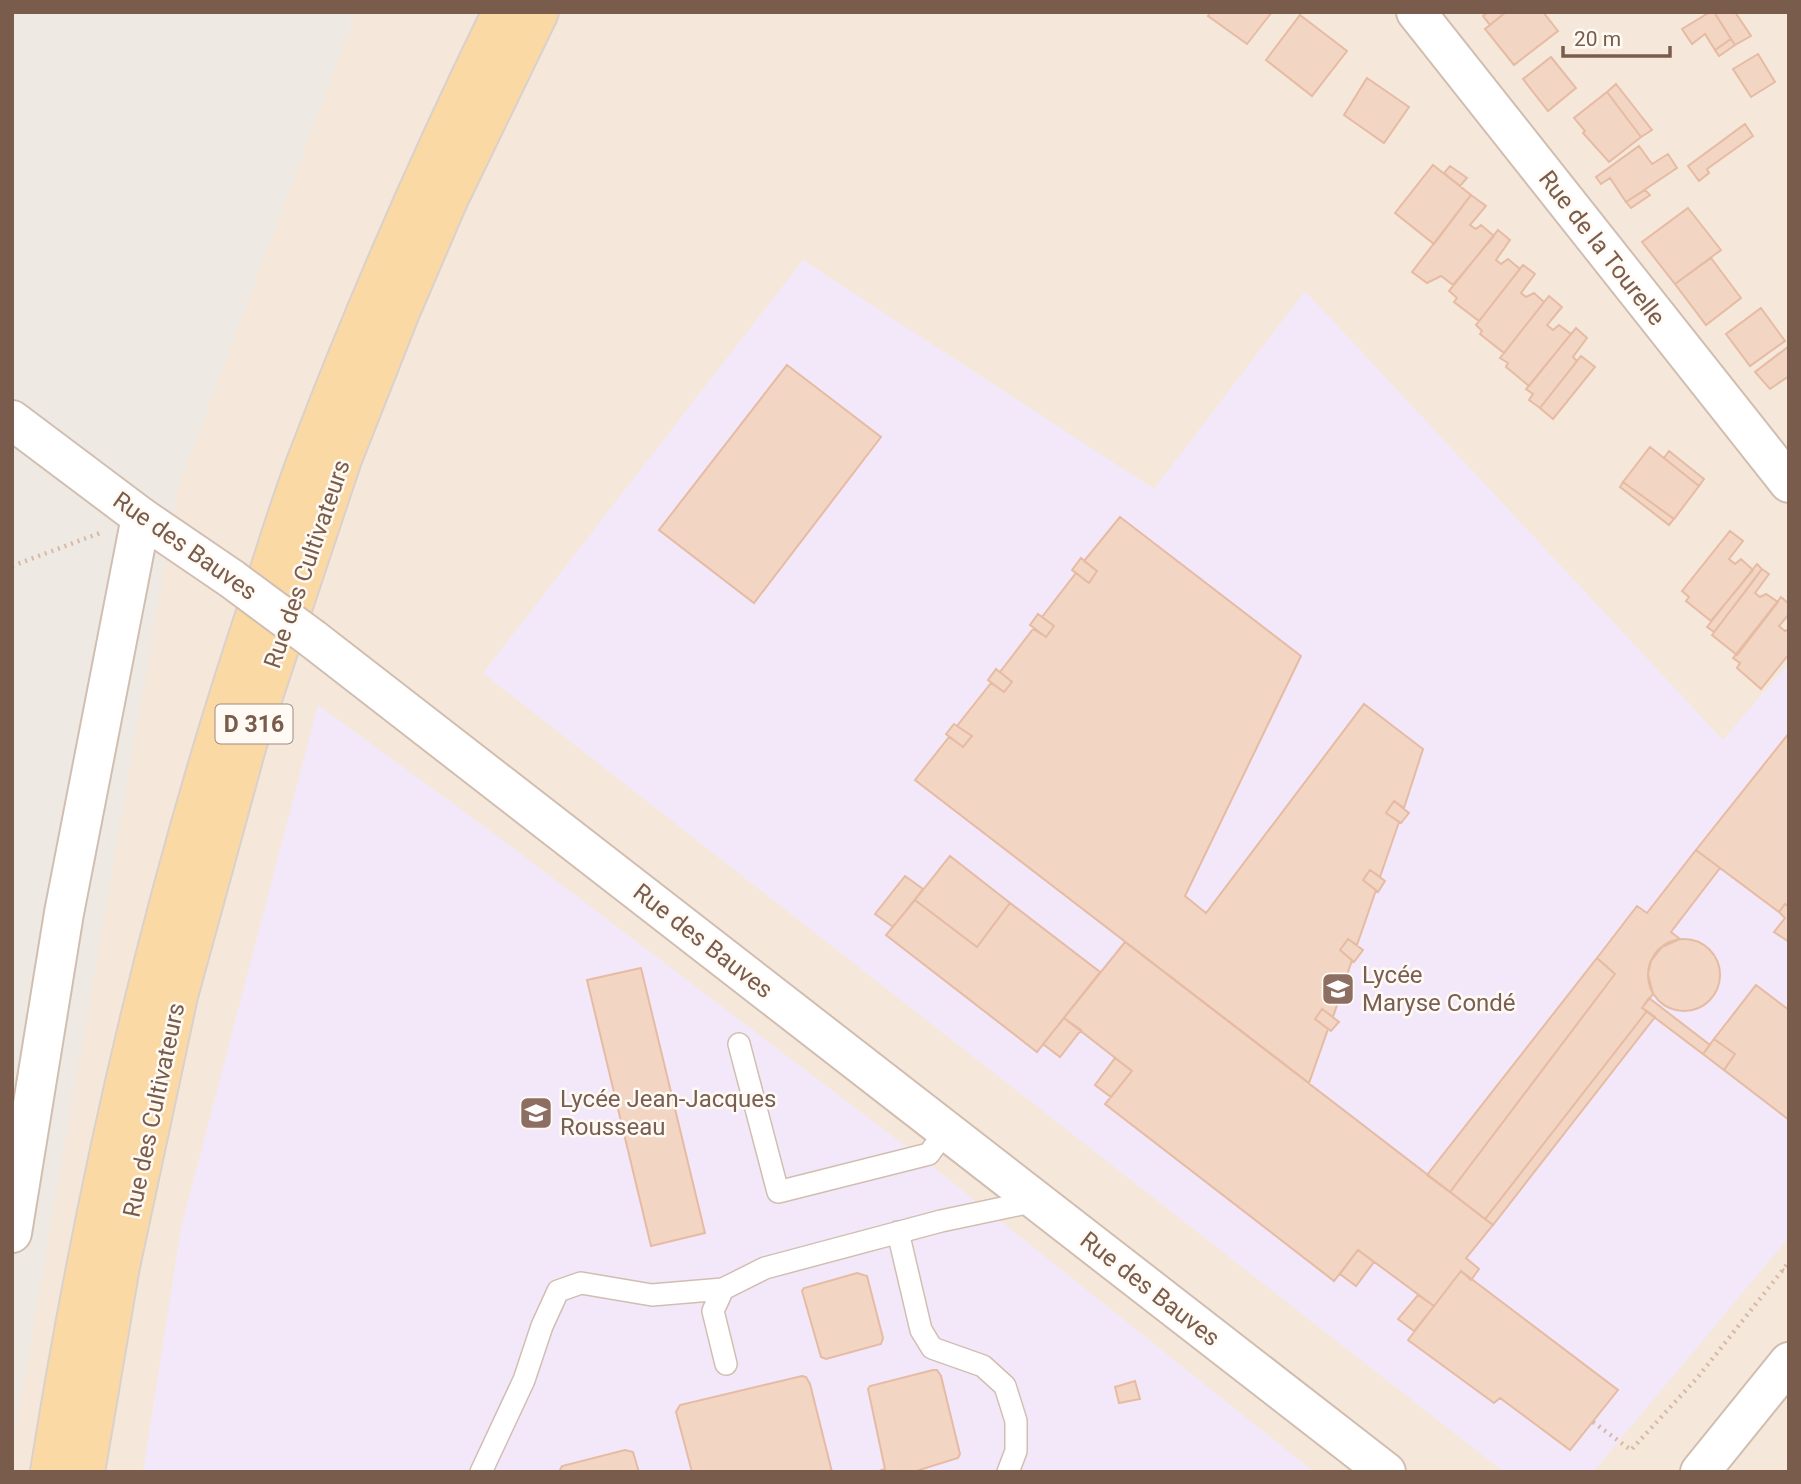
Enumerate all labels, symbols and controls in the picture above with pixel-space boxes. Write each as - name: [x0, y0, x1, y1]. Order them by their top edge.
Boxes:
- scale bar: [1563, 14, 1670, 58]
- text: 20 m: [1574, 27, 1621, 51]
- street label: Rue de la Tourelle: [1533, 165, 1671, 331]
- street label: Rue des Cultivateurs: [258, 456, 356, 672]
- street label: Rue des Bauves: [108, 486, 262, 606]
- road number: D 316: [216, 704, 292, 744]
- street label: Rue des Bauves: [628, 878, 778, 1004]
- place label: Lycée Maryse Condé: [1362, 961, 1516, 1017]
- school or university icon: Lycée Maryse Condé: [1319, 970, 1357, 1008]
- street label: Rue des Cultivateurs: [118, 1000, 190, 1220]
- place label: Lycée Jean-Jacques Rousseau: [560, 1085, 776, 1141]
- school or university icon: Lycée Jean-Jacques Rousseau: [517, 1094, 555, 1132]
- street label: Rue des Bauves: [1075, 1226, 1225, 1352]

